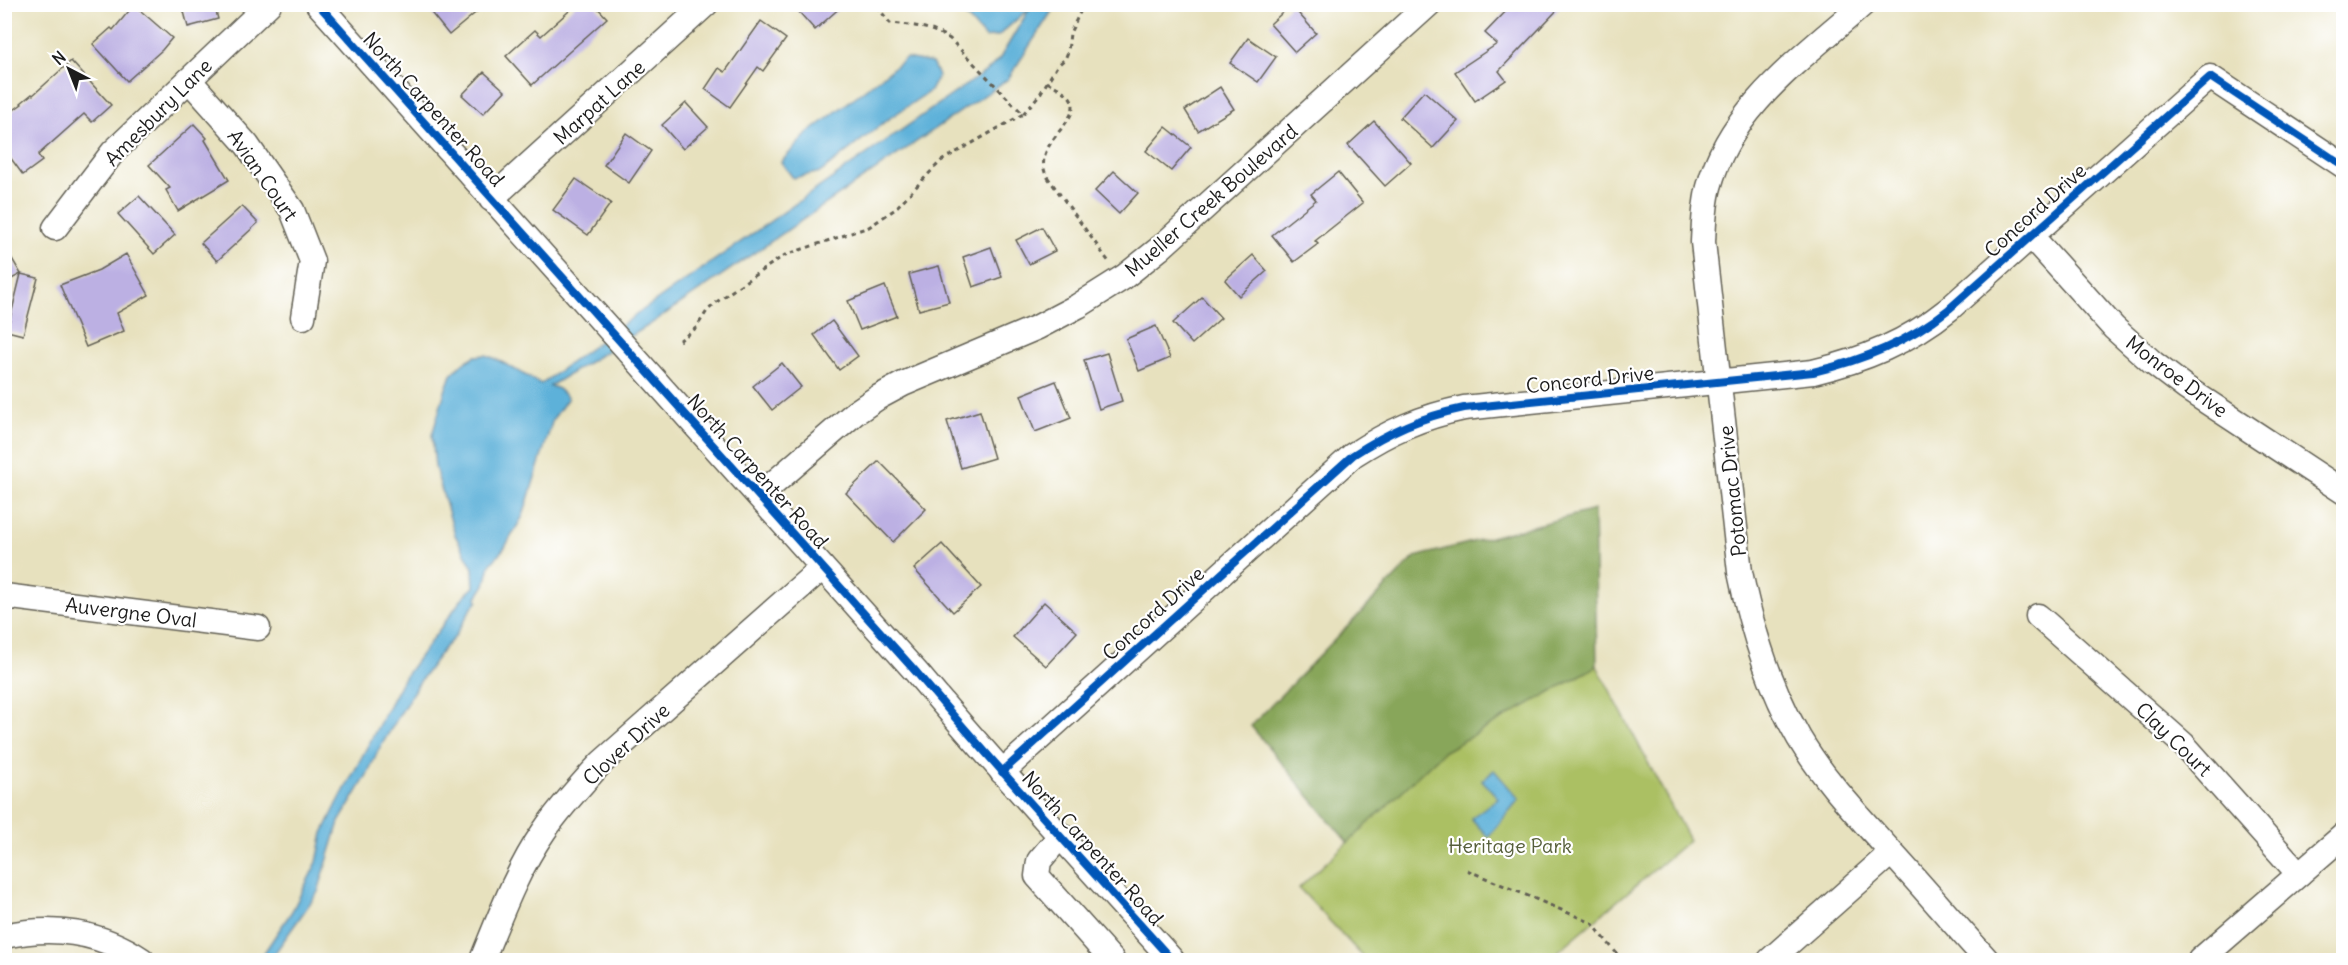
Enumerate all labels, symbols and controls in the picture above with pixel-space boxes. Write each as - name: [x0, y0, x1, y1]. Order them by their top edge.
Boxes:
- street label: North Carpenter Road: [358, 27, 510, 192]
- north arrow: [39, 39, 99, 99]
- text: N: [48, 47, 70, 69]
- street label: Amesbury Lane: [99, 53, 217, 171]
- street label: Marpat Lane: [548, 54, 650, 150]
- street label: Mueller Creek Boulevard: [1120, 118, 1302, 282]
- street label: Avian Court: [223, 125, 304, 226]
- street label: Concord Drive: [1979, 158, 2091, 262]
- street label: Monroe Drive: [2121, 330, 2233, 422]
- street label: Concord Drive: [1525, 360, 1655, 398]
- street label: North Carpenter Road: [682, 389, 834, 554]
- street label: Potomac Drive: [1713, 424, 1751, 558]
- street label: Concord Drive: [1097, 561, 1209, 665]
- street label: Auvergne Oval: [64, 592, 198, 632]
- street label: Clover Drive: [577, 697, 675, 791]
- street label: Clay Court: [2131, 697, 2217, 781]
- street label: North Carpenter Road: [1017, 766, 1169, 931]
- park label: Heritage Park: [1448, 833, 1572, 858]

